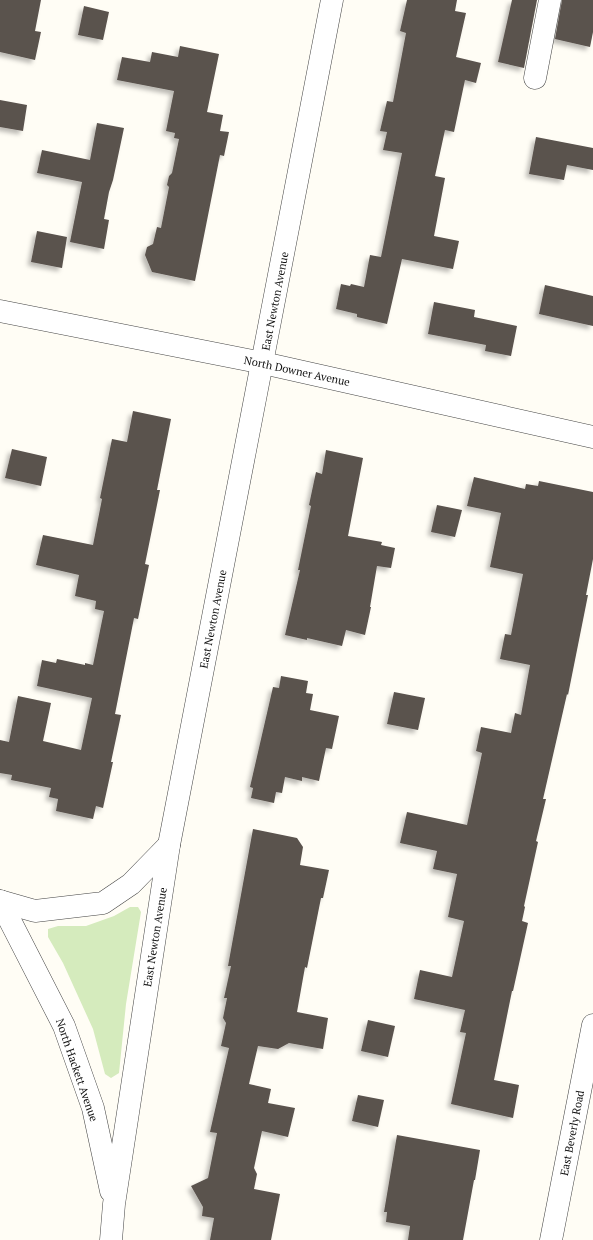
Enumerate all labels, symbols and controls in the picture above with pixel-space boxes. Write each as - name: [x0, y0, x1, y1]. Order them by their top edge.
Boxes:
- street label: East Newton Avenue: [259, 250, 292, 352]
- street label: North Downer Avenue: [243, 353, 352, 389]
- street label: East Newton Avenue: [197, 568, 230, 670]
- street label: East Newton Avenue: [140, 886, 170, 988]
- street label: North Hackett Avenue: [53, 1017, 101, 1124]
- street label: East Beverly Road: [557, 1089, 587, 1177]

